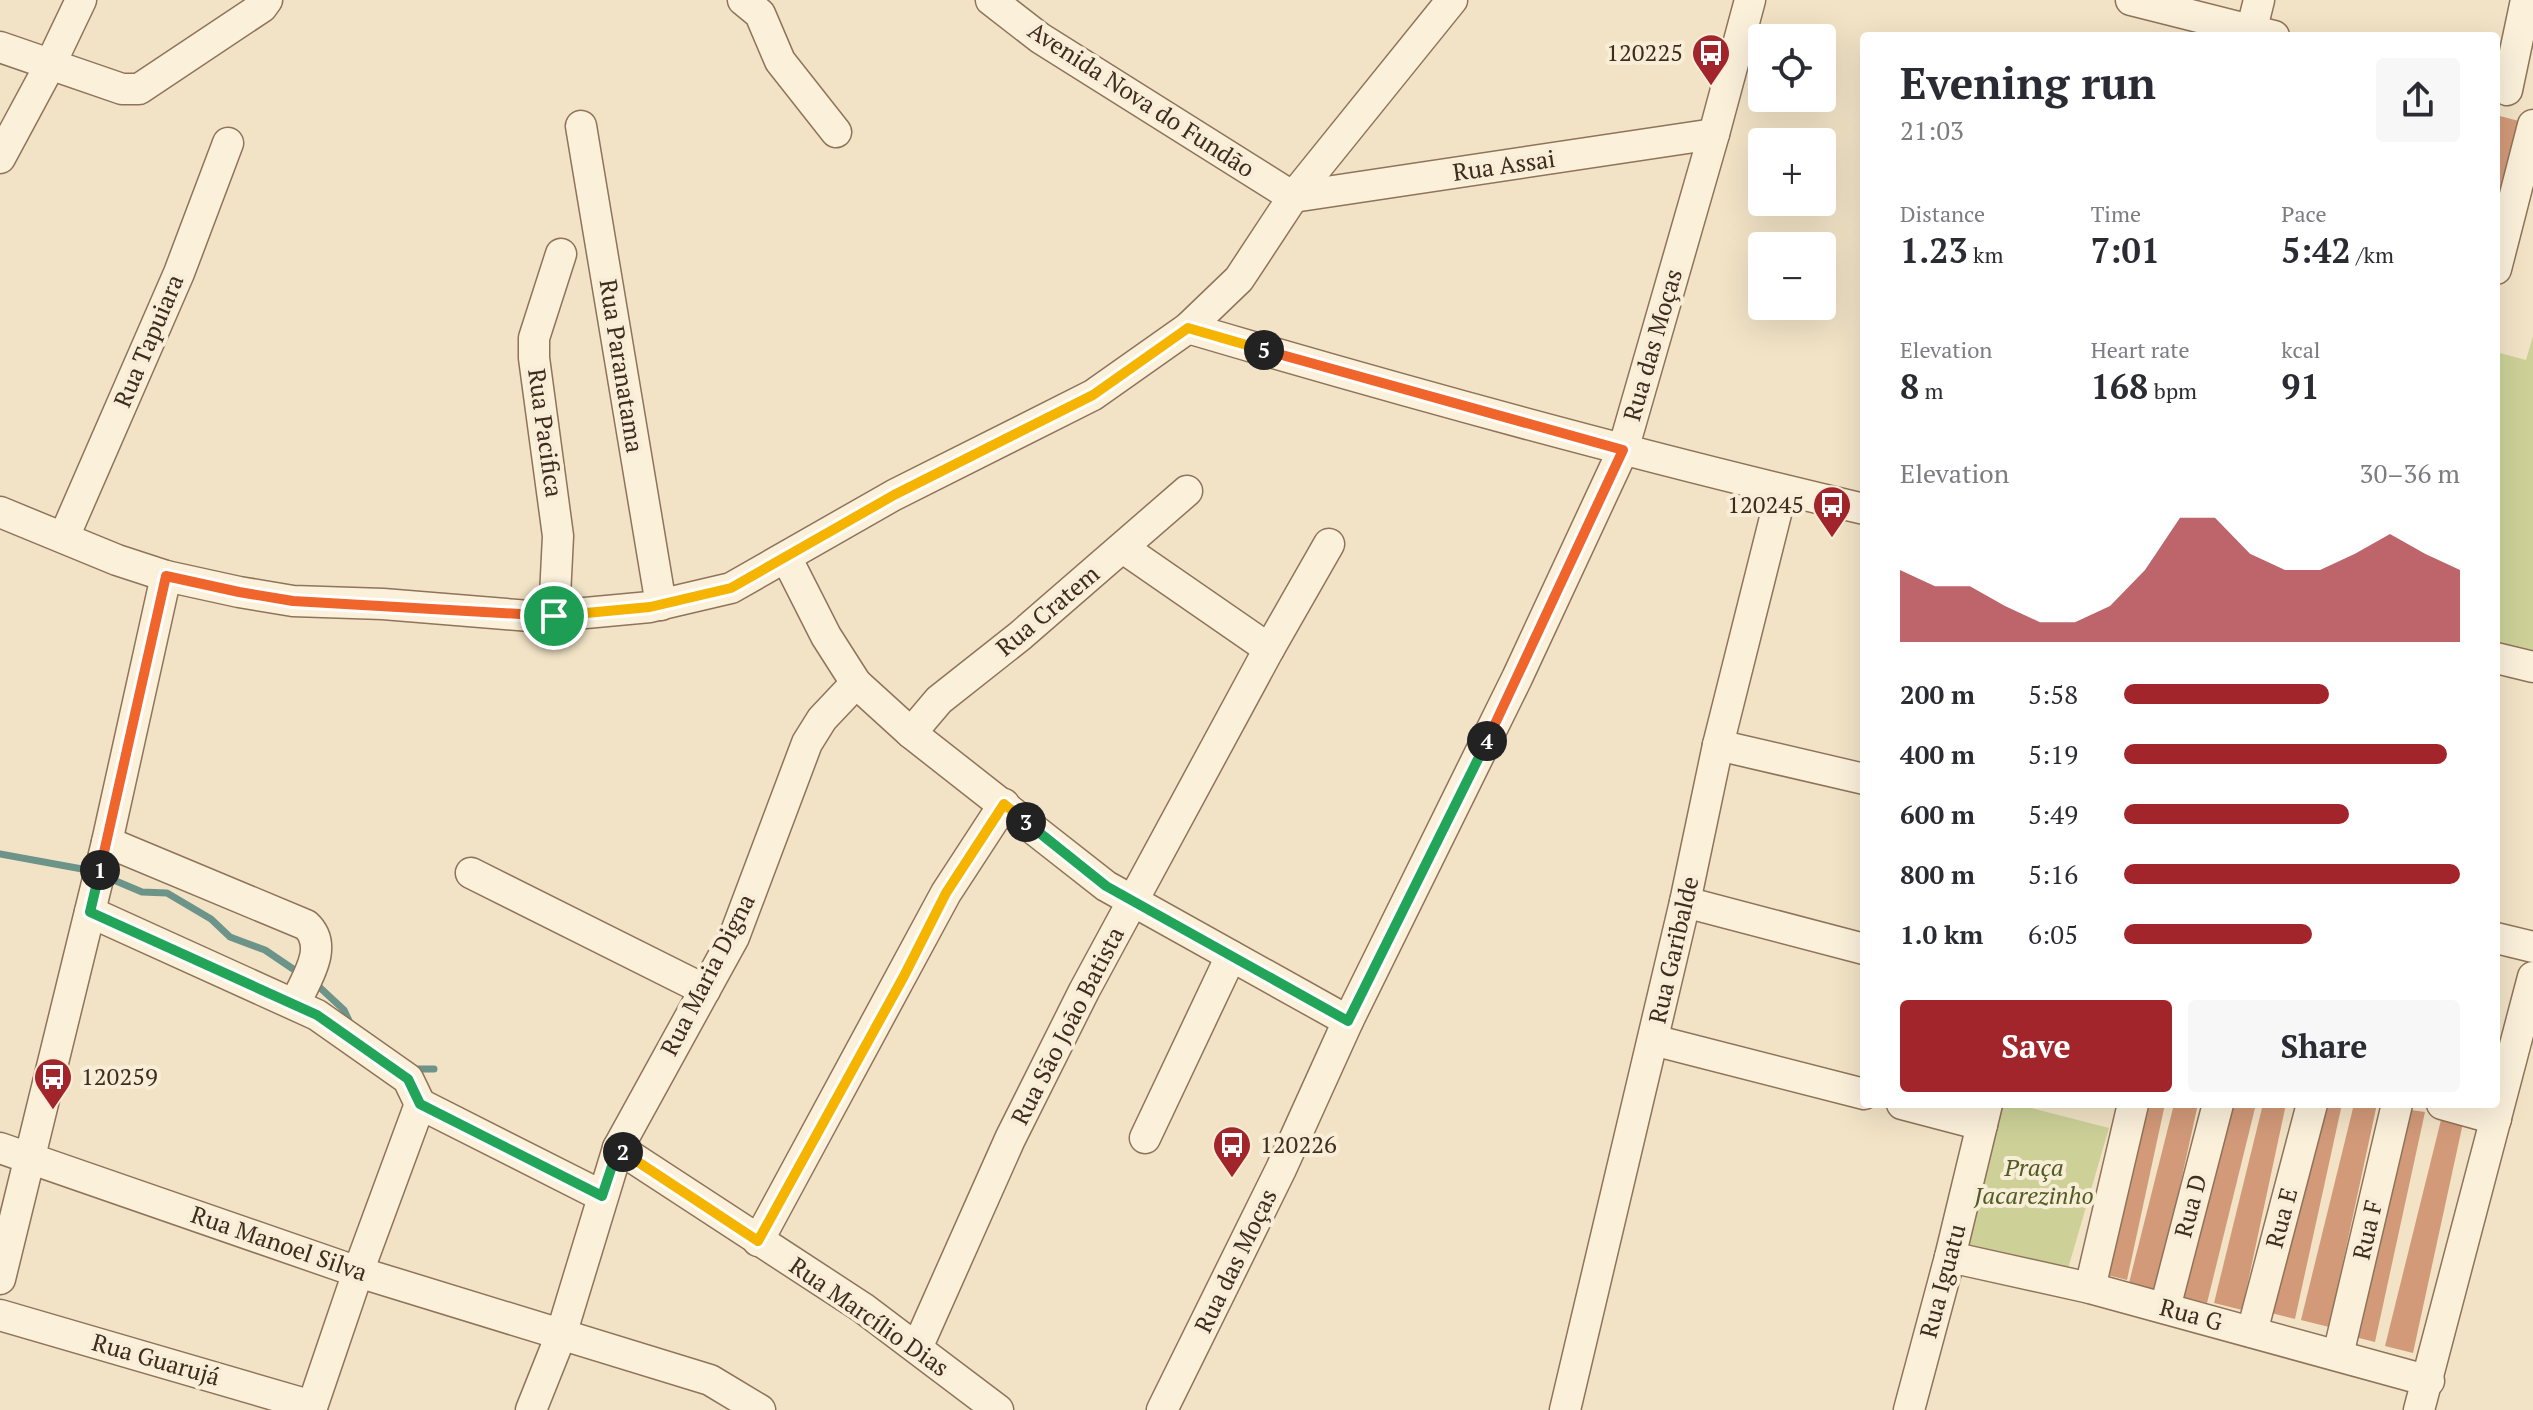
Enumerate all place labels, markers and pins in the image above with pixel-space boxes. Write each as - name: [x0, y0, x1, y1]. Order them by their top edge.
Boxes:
- bus stop icon: 120225: [1690, 32, 1732, 87]
- place label: 120225: [1606, 36, 1683, 68]
- pin: 5: [1244, 330, 1284, 370]
- bus stop icon: 120245: [1811, 484, 1853, 539]
- place label: 120245: [1727, 488, 1804, 520]
- pin: [520, 582, 588, 650]
- pin: 4: [1467, 721, 1507, 761]
- pin: 3: [1006, 802, 1046, 842]
- pin: 1: [80, 850, 120, 890]
- bus stop icon: 120259: [32, 1056, 74, 1111]
- place label: 120259: [81, 1060, 158, 1092]
- bus stop icon: 120226: [1211, 1124, 1253, 1179]
- place label: 120226: [1260, 1128, 1337, 1160]
- pin: 2: [603, 1132, 643, 1172]

